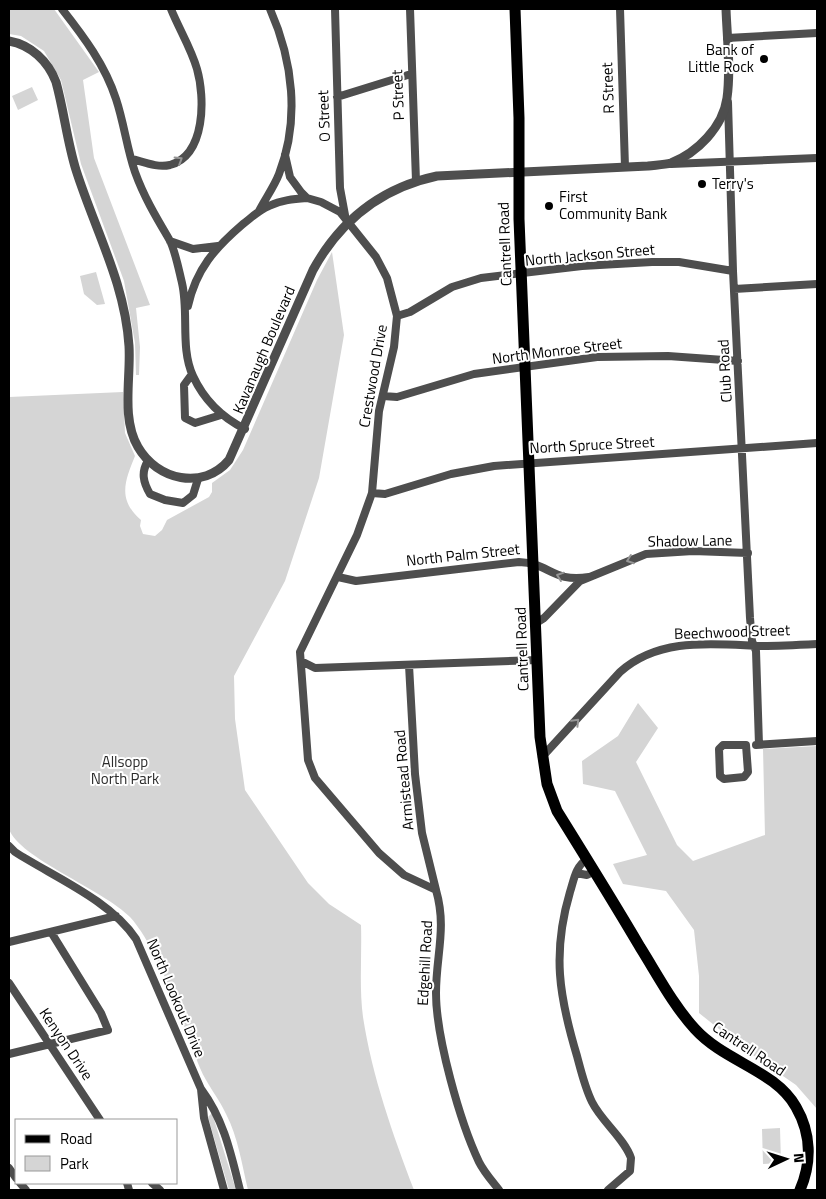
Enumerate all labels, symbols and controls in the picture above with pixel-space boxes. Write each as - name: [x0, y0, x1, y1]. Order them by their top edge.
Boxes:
- place label: Bank of Little Rock: [688, 38, 754, 78]
- marker: Bank of Little Rock: [758, 53, 770, 65]
- street label: R Street: [595, 61, 620, 114]
- street label: P Street: [385, 68, 410, 121]
- street label: O Street: [311, 89, 336, 142]
- one-way arrow: [173, 156, 182, 166]
- place label: Terry's: [712, 172, 754, 195]
- marker: Terry's: [696, 178, 708, 190]
- place label: First Community Bank: [559, 185, 667, 225]
- marker: First Community Bank: [543, 200, 555, 212]
- street label: Cantrell Road: [492, 202, 517, 287]
- street label: North Jackson Street: [524, 237, 657, 272]
- street label: Kavanaugh Boulevard: [226, 282, 301, 417]
- street label: Crestwood Drive: [352, 323, 393, 429]
- street label: North Monroe Street: [491, 331, 624, 370]
- street label: Club Road: [711, 339, 738, 403]
- street label: North Spruce Street: [529, 430, 656, 459]
- street label: Shadow Lane: [648, 528, 732, 553]
- street label: North Palm Street: [405, 537, 522, 572]
- one-way arrow: [626, 554, 635, 564]
- one-way arrow: [556, 572, 565, 582]
- street label: Cantrell Road: [509, 607, 534, 692]
- street label: Beechwood Street: [674, 618, 791, 645]
- one-way arrow: [570, 719, 579, 728]
- street label: Armistead Road: [388, 729, 419, 831]
- park label: Allsopp North Park: [91, 750, 159, 790]
- street label: Edgehill Road: [411, 920, 438, 1006]
- street label: North Lookout Drive: [141, 935, 212, 1061]
- street label: Kenyon Drive: [34, 1003, 99, 1085]
- street label: Cantrell Road: [708, 1015, 791, 1082]
- legend: [15, 1119, 178, 1184]
- text: Road: [60, 1127, 92, 1150]
- north arrow: [761, 1134, 811, 1184]
- text: Park: [60, 1152, 89, 1175]
- text: N: [789, 1152, 810, 1164]

